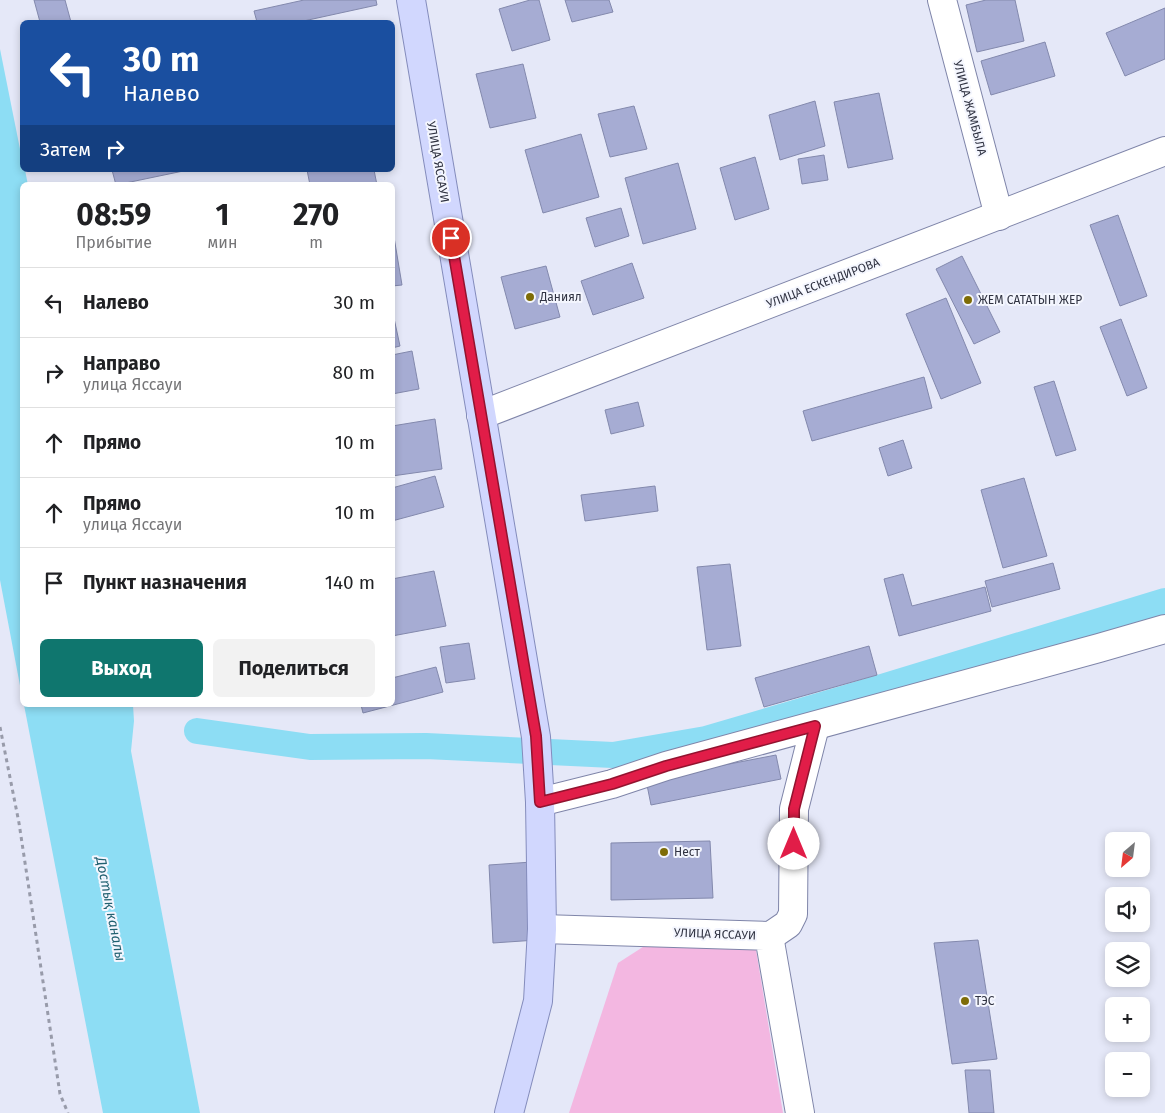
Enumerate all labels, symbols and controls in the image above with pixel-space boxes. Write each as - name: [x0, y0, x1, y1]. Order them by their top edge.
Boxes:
- text: 30 m: [123, 38, 200, 80]
- icon: left: [40, 40, 105, 105]
- street label: УЛИЦА ЖАМБЫЛА: [951, 59, 989, 157]
- text: Налево: [123, 80, 200, 107]
- street label: УЛИЦА ЯССАУИ: [424, 120, 452, 204]
- icon: right: [101, 135, 129, 163]
- text: Затем: [40, 138, 91, 161]
- text: 08:59: [76, 197, 151, 233]
- text: 1: [216, 197, 229, 233]
- text: 270: [293, 197, 339, 233]
- pin: [430, 217, 472, 259]
- icon: arrive: [437, 224, 465, 252]
- text: Прибытие: [76, 233, 152, 252]
- text: мин: [208, 233, 237, 252]
- text: m: [309, 233, 323, 252]
- street label: УЛИЦА ЕСКЕНДИРОВА: [765, 255, 882, 311]
- icon: left: [40, 289, 68, 317]
- place label: Даниял: [539, 290, 582, 304]
- text: Налево: [83, 291, 149, 314]
- text: 30 m: [334, 291, 375, 314]
- marker: Даниял: [524, 291, 536, 303]
- place label: ЖЕМ САТАТЫН ЖЕР: [978, 293, 1082, 307]
- marker: ЖЕМ САТАТЫН ЖЕР: [962, 294, 974, 306]
- text: Направо: [83, 352, 160, 375]
- icon: right: [40, 359, 68, 387]
- text: 80 m: [333, 361, 375, 384]
- text: улица Яссауи: [83, 375, 182, 394]
- icon: ahead: [40, 429, 68, 457]
- text: Прямо: [83, 431, 141, 454]
- text: 10 m: [335, 431, 375, 454]
- text: Прямо: [83, 492, 141, 515]
- icon: ahead: [40, 499, 68, 527]
- text: 10 m: [335, 501, 375, 524]
- text: улица Яссауи: [83, 515, 182, 534]
- icon: arrive: [40, 569, 68, 597]
- text: Пункт назначения: [83, 571, 247, 594]
- text: 140 m: [325, 571, 375, 594]
- button: Выход: [40, 639, 203, 697]
- button: Поделиться: [213, 639, 375, 697]
- position arrow: [767, 817, 819, 869]
- north arrow: [1105, 832, 1150, 878]
- map controls: [1105, 832, 1150, 1097]
- place label: Нест: [674, 845, 700, 859]
- marker: Нест: [658, 846, 670, 858]
- water label: Достық каналы: [92, 855, 129, 963]
- button: sound: [1105, 887, 1150, 932]
- street label: УЛИЦА ЯССАУИ: [674, 926, 756, 942]
- button: layers: [1105, 942, 1150, 987]
- place label: ТЭС: [975, 994, 995, 1008]
- marker: ТЭС: [959, 995, 971, 1007]
- button: +: [1105, 997, 1150, 1042]
- button: −: [1105, 1052, 1150, 1097]

